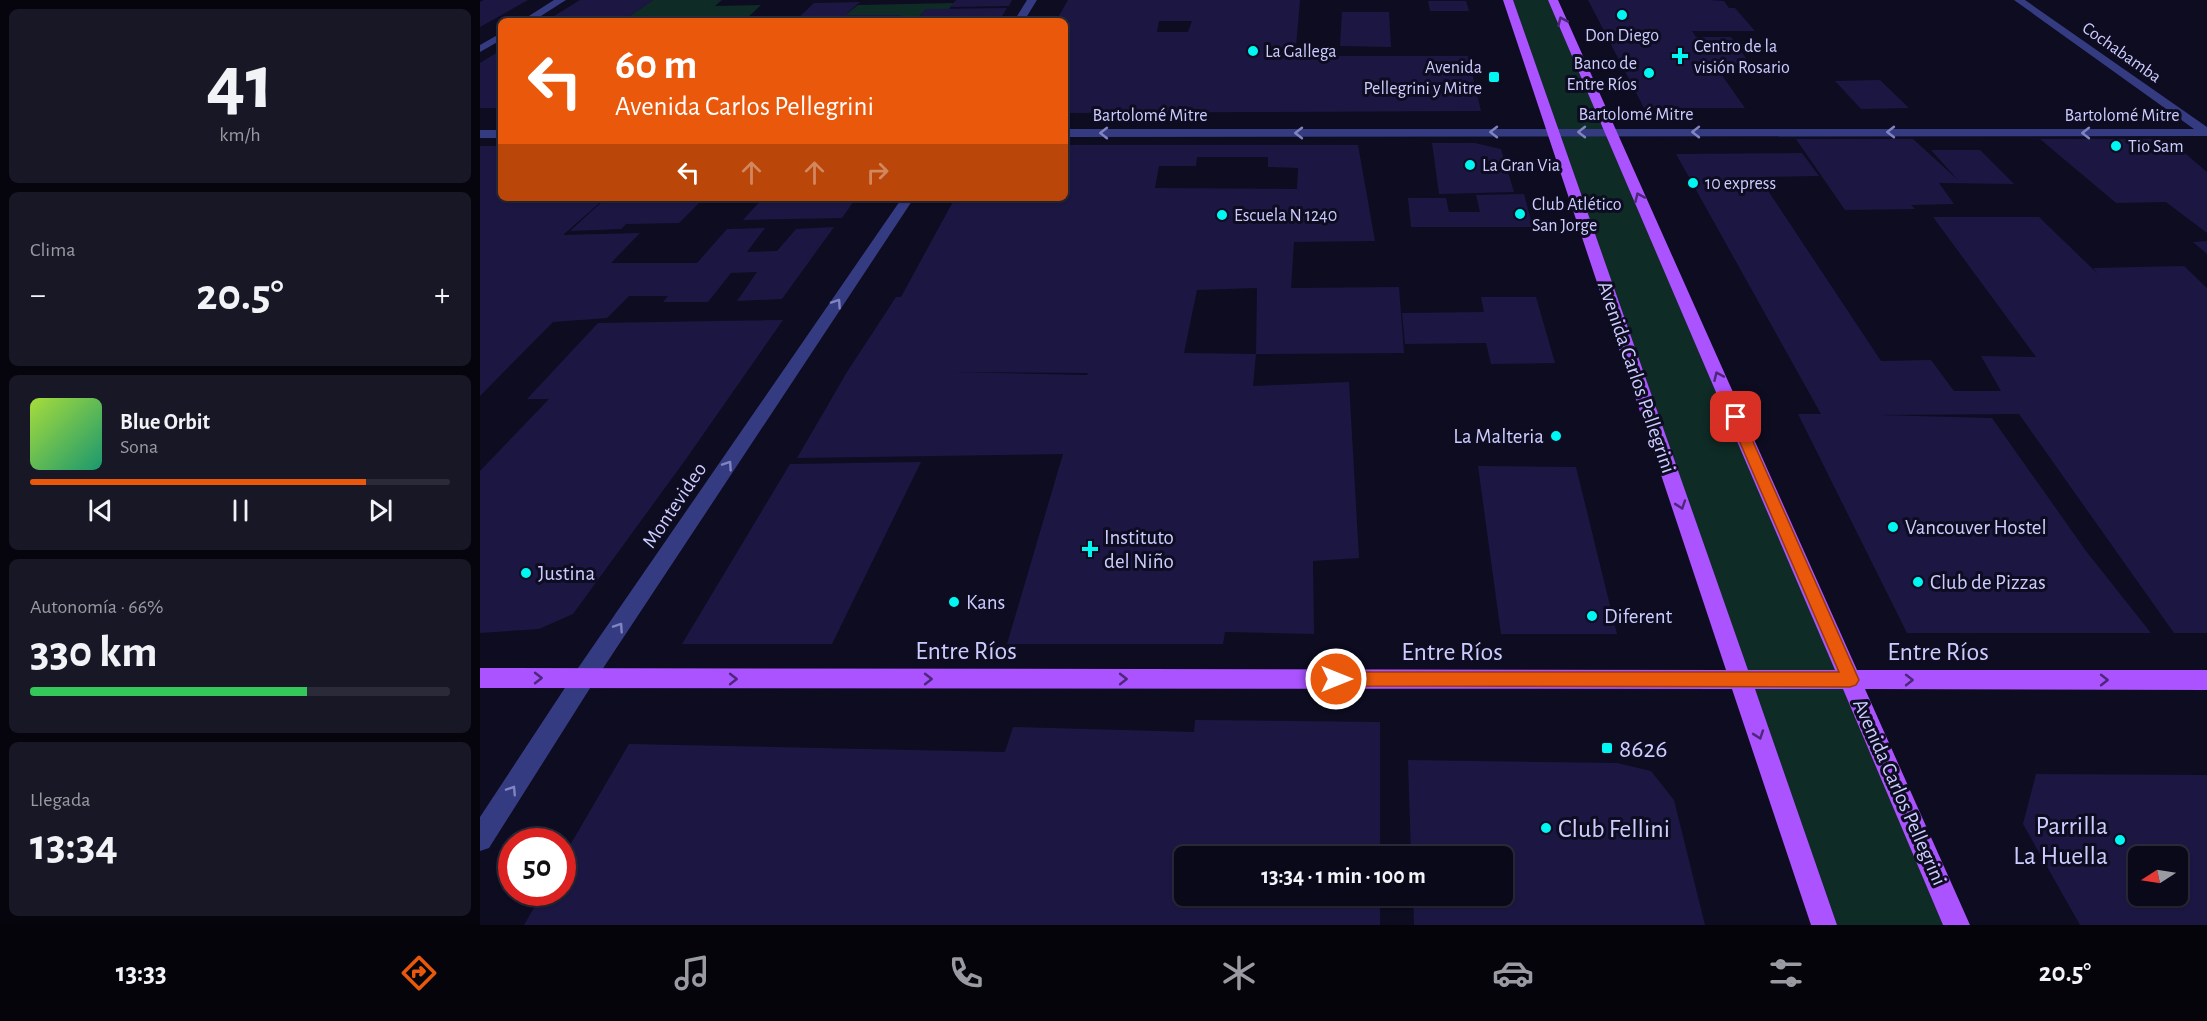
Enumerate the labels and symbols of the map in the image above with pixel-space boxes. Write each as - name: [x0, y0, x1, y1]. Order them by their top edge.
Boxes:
- marker: Don Diego: [1615, 8, 1629, 22]
- one-way arrow: [1557, 16, 1569, 27]
- street label: Cochabamba: [2079, 19, 2164, 87]
- place label: Don Diego: [1585, 27, 1659, 45]
- place label: Centro de la visión Rosario: [1694, 38, 1790, 77]
- place label: La Gallega: [1265, 43, 1337, 61]
- marker: La Gallega: [1246, 44, 1260, 58]
- marker: Centro de la visión Rosario: [1671, 47, 1689, 65]
- place label: Banco de Entre Ríos: [1567, 55, 1637, 94]
- place label: Avenida Pellegrini y Mitre: [1363, 59, 1482, 98]
- marker: Banco de Entre Ríos: [1642, 66, 1656, 80]
- marker: Avenida Pellegrini y Mitre: [1487, 70, 1501, 84]
- street label: Bartolomé Mitre: [1578, 106, 1694, 124]
- street label: Bartolomé Mitre: [1092, 107, 1208, 125]
- street label: Bartolomé Mitre: [2064, 107, 2180, 125]
- one-way arrow: [1490, 126, 1499, 138]
- one-way arrow: [1577, 126, 1586, 138]
- one-way arrow: [1691, 126, 1700, 138]
- one-way arrow: [1886, 126, 1895, 138]
- one-way arrow: [1100, 127, 1109, 139]
- one-way arrow: [1295, 127, 1304, 139]
- one-way arrow: [2081, 127, 2090, 139]
- place label: Tio Sam: [2128, 138, 2184, 156]
- marker: Tio Sam: [2109, 139, 2123, 153]
- place label: La Gran Via: [1482, 157, 1560, 175]
- marker: La Gran Via: [1463, 158, 1477, 172]
- place label: 10 express: [1705, 175, 1776, 193]
- marker: 10 express: [1686, 176, 1700, 190]
- one-way arrow: [1635, 192, 1647, 203]
- place label: Club Atlético San Jorge: [1532, 196, 1622, 235]
- place label: Escuela N 1240: [1234, 207, 1337, 225]
- marker: Club Atlético San Jorge: [1513, 207, 1527, 221]
- marker: Escuela N 1240: [1215, 208, 1229, 222]
- street label: Avenida Carlos Pellegrini: [1594, 278, 1679, 476]
- one-way arrow: [830, 299, 841, 310]
- one-way arrow: [1713, 371, 1725, 382]
- pin: [1710, 391, 1761, 442]
- place label: La Malteria: [1453, 426, 1544, 447]
- marker: La Malteria: [1549, 429, 1563, 443]
- street label: Montevideo: [638, 459, 711, 552]
- one-way arrow: [721, 461, 732, 472]
- one-way arrow: [1674, 499, 1686, 510]
- place label: Vancouver Hostel: [1905, 517, 2047, 538]
- marker: Vancouver Hostel: [1886, 520, 1900, 534]
- place label: Instituto del Niño: [1104, 527, 1174, 572]
- marker: Instituto del Niño: [1081, 540, 1099, 558]
- place label: Justina: [538, 563, 595, 584]
- marker: Justina: [519, 566, 533, 580]
- place label: Club de Pizzas: [1930, 572, 2046, 593]
- marker: Club de Pizzas: [1911, 575, 1925, 589]
- place label: Kans: [966, 592, 1005, 613]
- marker: Kans: [947, 595, 961, 609]
- place label: Diferent: [1604, 606, 1673, 627]
- marker: Diferent: [1585, 609, 1599, 623]
- one-way arrow: [612, 622, 623, 633]
- street label: Entre Ríos: [915, 638, 1017, 664]
- street label: Entre Ríos: [1401, 639, 1503, 665]
- street label: Entre Ríos: [1887, 639, 1989, 665]
- position arrow: [1304, 647, 1368, 711]
- one-way arrow: [534, 672, 543, 684]
- one-way arrow: [729, 673, 738, 685]
- one-way arrow: [924, 673, 933, 685]
- one-way arrow: [1119, 673, 1128, 685]
- one-way arrow: [1904, 674, 1913, 686]
- one-way arrow: [2099, 674, 2108, 686]
- street label: Avenida Carlos Pellegrini: [1849, 696, 1950, 889]
- one-way arrow: [1752, 729, 1764, 740]
- place label: 8626: [1619, 736, 1668, 762]
- marker: 8626: [1600, 741, 1614, 755]
- one-way arrow: [505, 786, 516, 797]
- place label: Parrilla La Huella: [2013, 813, 2108, 869]
- place label: Club Fellini: [1558, 816, 1670, 842]
- marker: Club Fellini: [1539, 821, 1553, 835]
- speed limit sign: 50: [498, 828, 576, 906]
- marker: Parrilla La Huella: [2113, 833, 2127, 847]
- north arrow: [2128, 846, 2188, 906]

